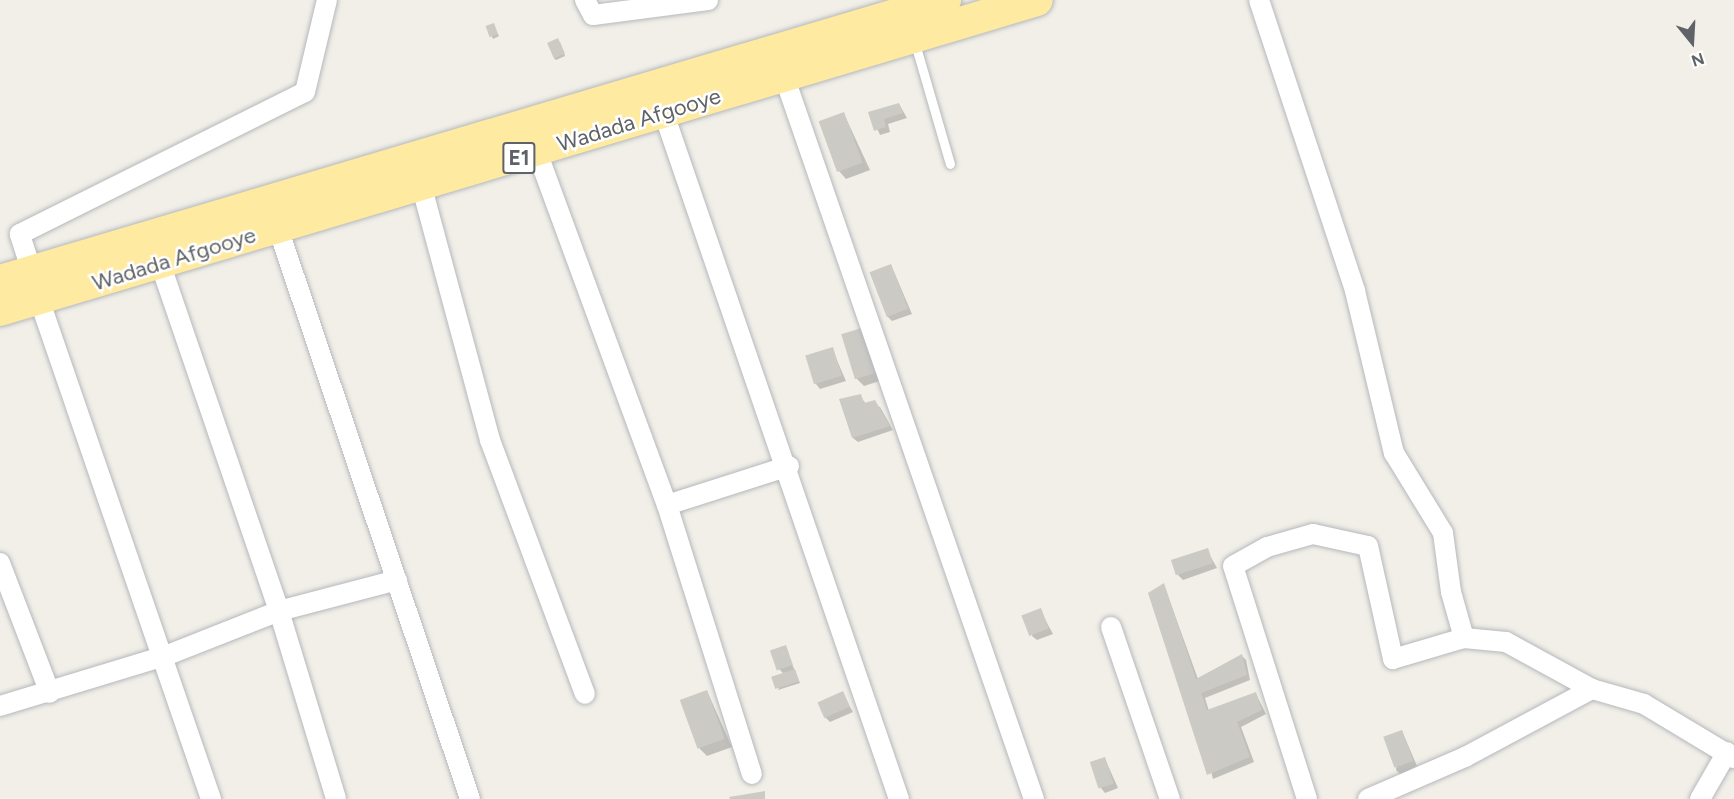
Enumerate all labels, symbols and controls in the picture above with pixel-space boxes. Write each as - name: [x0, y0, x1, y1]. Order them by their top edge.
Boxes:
- north arrow: [1662, 12, 1722, 72]
- text: N: [1689, 49, 1707, 71]
- street label: Wadada Afgooye: [554, 83, 724, 157]
- road number: E1: [501, 140, 537, 176]
- street label: Wadada Afgooye: [89, 222, 259, 296]

